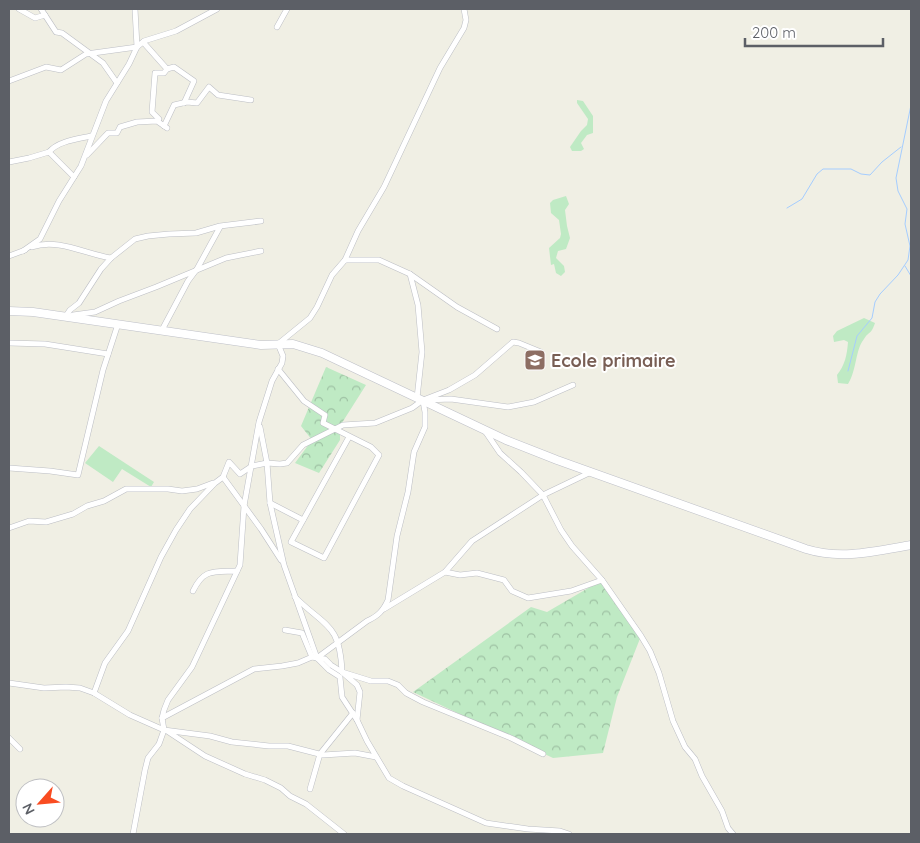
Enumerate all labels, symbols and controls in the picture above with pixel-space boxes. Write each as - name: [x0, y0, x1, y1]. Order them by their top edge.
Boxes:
- scale bar: [745, 15, 882, 47]
- text: 200 m: [752, 23, 796, 42]
- school or university icon: Ecole primaire: [523, 348, 547, 372]
- place label: Ecole primaire: [551, 349, 676, 372]
- north arrow: [15, 778, 65, 828]
- text: N: [18, 800, 39, 818]

